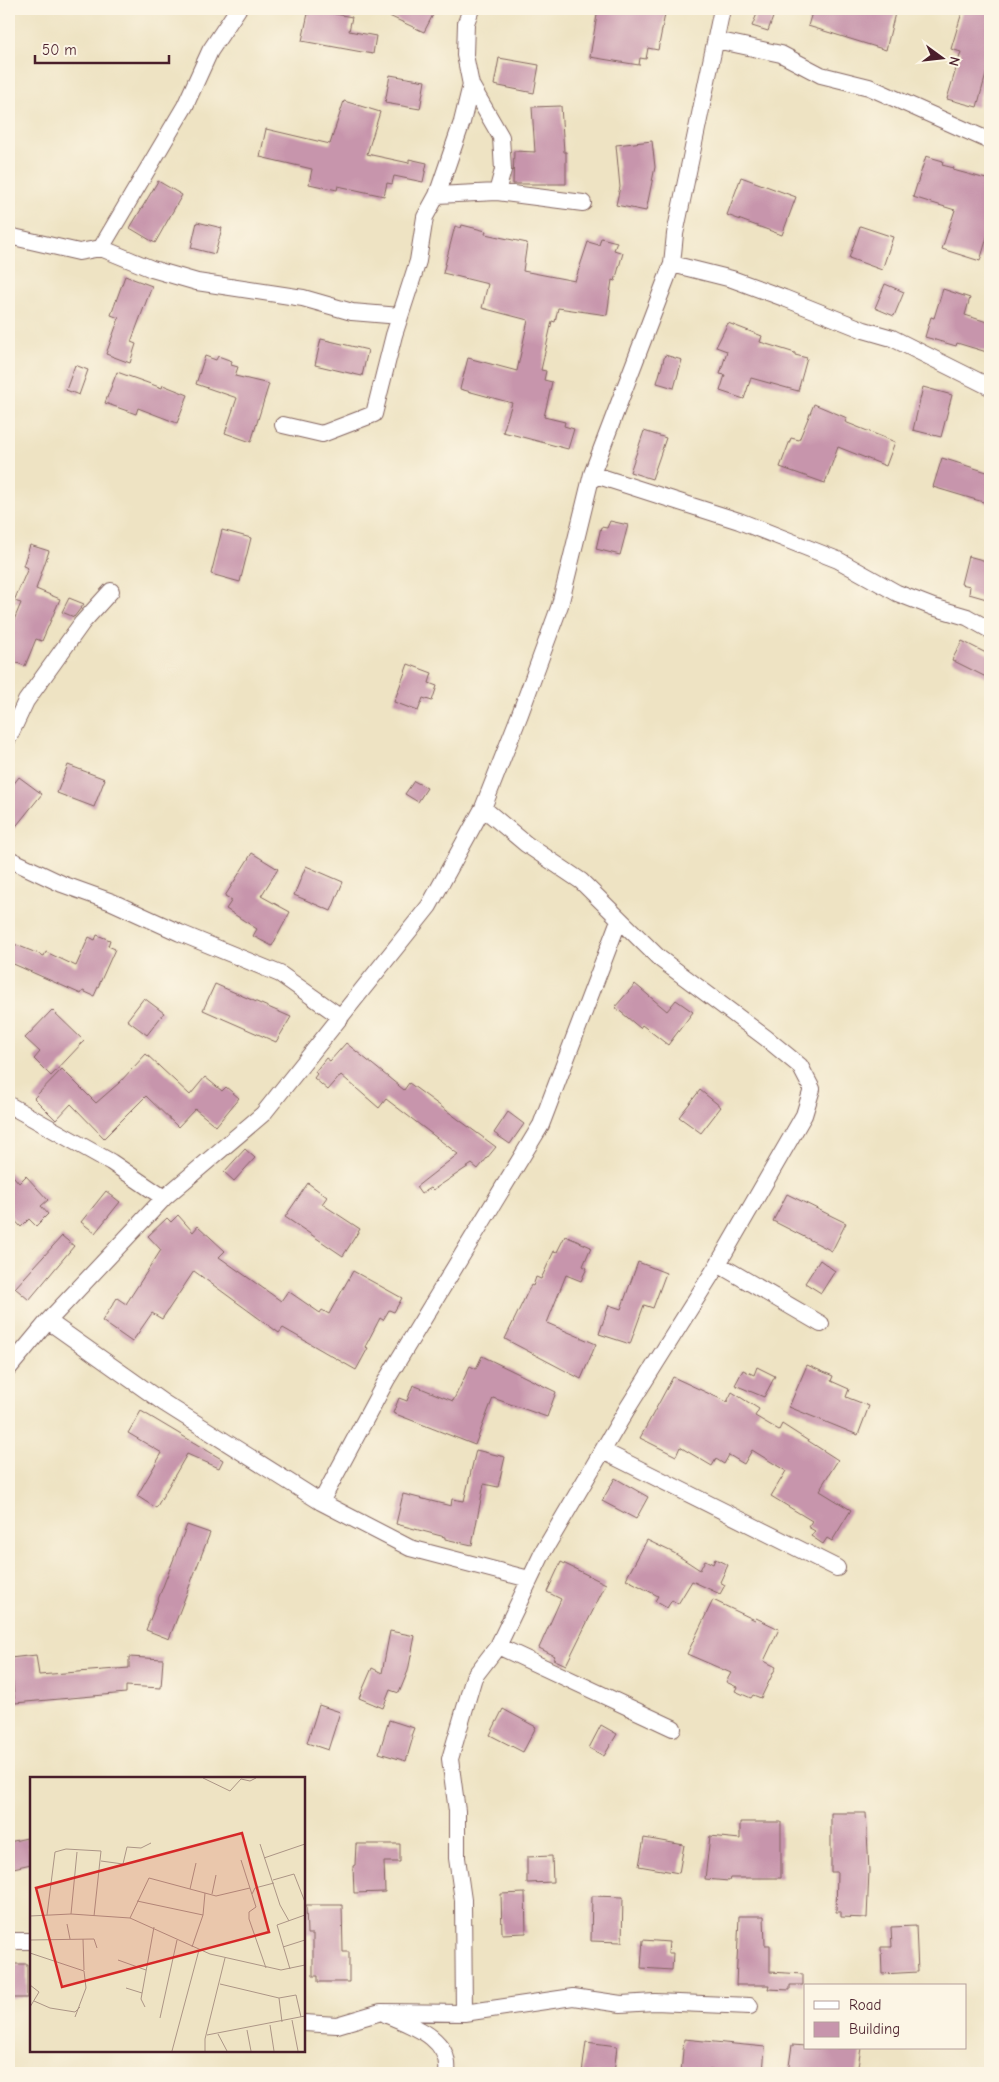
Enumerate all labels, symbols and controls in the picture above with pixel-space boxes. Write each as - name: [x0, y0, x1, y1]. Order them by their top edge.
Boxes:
- scale bar: [35, 32, 169, 64]
- north arrow: [916, 32, 966, 82]
- text: 50 m: [42, 41, 77, 59]
- text: N: [945, 55, 963, 68]
- inset map: [30, 1777, 305, 2052]
- legend: [804, 1984, 966, 2050]
- text: Road: [849, 1996, 881, 2014]
- text: Building: [849, 2020, 900, 2038]

